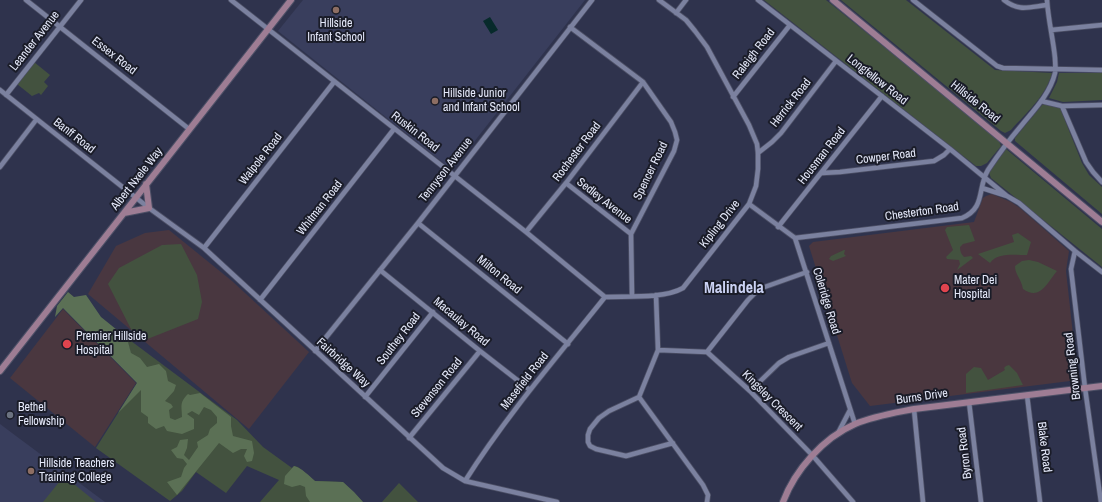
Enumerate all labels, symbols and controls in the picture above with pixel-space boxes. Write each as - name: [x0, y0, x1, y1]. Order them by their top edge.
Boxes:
- marker: Hillside Infant School: [331, 5, 341, 15]
- street label: Leander Avenue: [7, 8, 63, 74]
- place label: Hillside Infant School: [307, 17, 365, 45]
- street label: Raleigh Road: [730, 26, 778, 82]
- street label: Essex Road: [89, 34, 139, 78]
- street label: Longfellow Road: [844, 52, 910, 108]
- street label: Herrick Road: [767, 76, 815, 130]
- street label: Hillside Road: [948, 78, 1002, 126]
- place label: Hillside Junior and Infant School: [443, 87, 520, 115]
- marker: Hillside Junior and Infant School: [430, 96, 440, 106]
- street label: Ruskin Road: [388, 109, 442, 155]
- street label: Banff Road: [50, 115, 98, 157]
- street label: Rochester Road: [550, 119, 604, 185]
- street label: Housman Road: [795, 125, 849, 187]
- street label: Walpole Road: [236, 130, 286, 188]
- street label: Tennyson Avenue: [416, 135, 476, 205]
- street label: Spencer Road: [631, 140, 671, 202]
- street label: Albert Nxele Way: [108, 145, 166, 213]
- street label: Cowper Road: [855, 146, 917, 168]
- street label: Sedley Avenue: [574, 175, 634, 227]
- street label: Whitman Road: [294, 178, 346, 238]
- street label: Kipling Drive: [697, 197, 743, 251]
- street label: Chesterton Road: [884, 200, 960, 224]
- street label: Milton Road: [474, 253, 524, 297]
- street label: Coleridge Road: [809, 266, 843, 336]
- place label: Mater Dei Hospital: [954, 274, 997, 302]
- district label: Malindela: [704, 279, 764, 299]
- marker: Mater Dei Hospital: [939, 282, 951, 294]
- street label: Macaulay Road: [430, 295, 492, 349]
- street label: Southey Road: [374, 310, 424, 368]
- place label: Premier Hillside Hospital: [76, 330, 147, 358]
- street label: Browning Road: [1062, 331, 1084, 401]
- street label: Fairbridge Way: [313, 335, 373, 391]
- marker: Premier Hillside Hospital: [61, 338, 73, 350]
- street label: Masefield Road: [498, 349, 552, 413]
- street label: Stevenson Road: [409, 355, 465, 421]
- street label: Kingsley Crescent: [739, 368, 805, 434]
- street label: Burns Drive: [895, 386, 949, 408]
- place label: Bethel Fellowship: [18, 401, 65, 429]
- marker: Bethel Fellowship: [5, 410, 15, 420]
- street label: Blake Road: [1034, 421, 1054, 473]
- street label: Byron Road: [955, 426, 975, 480]
- place label: Hillside Teachers Training College: [39, 457, 114, 485]
- marker: Hillside Teachers Training College: [26, 466, 36, 476]

